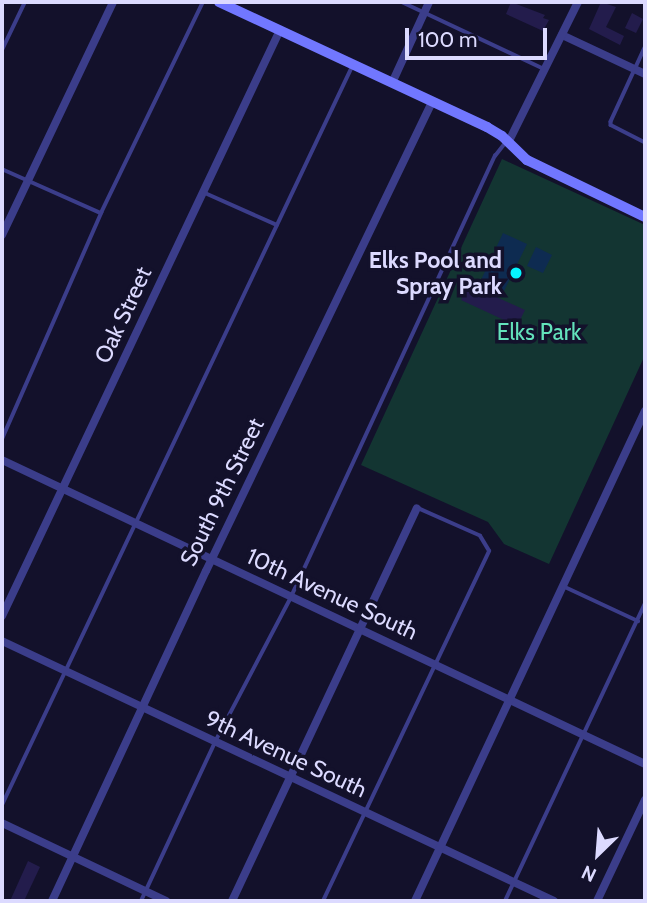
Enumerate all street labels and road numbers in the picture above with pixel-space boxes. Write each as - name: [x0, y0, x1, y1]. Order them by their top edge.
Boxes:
- street label: Oak Street: [89, 262, 157, 368]
- street label: South 9th Street: [174, 414, 270, 570]
- street label: 10th Avenue South: [242, 542, 422, 646]
- street label: 9th Avenue South: [201, 705, 371, 803]

